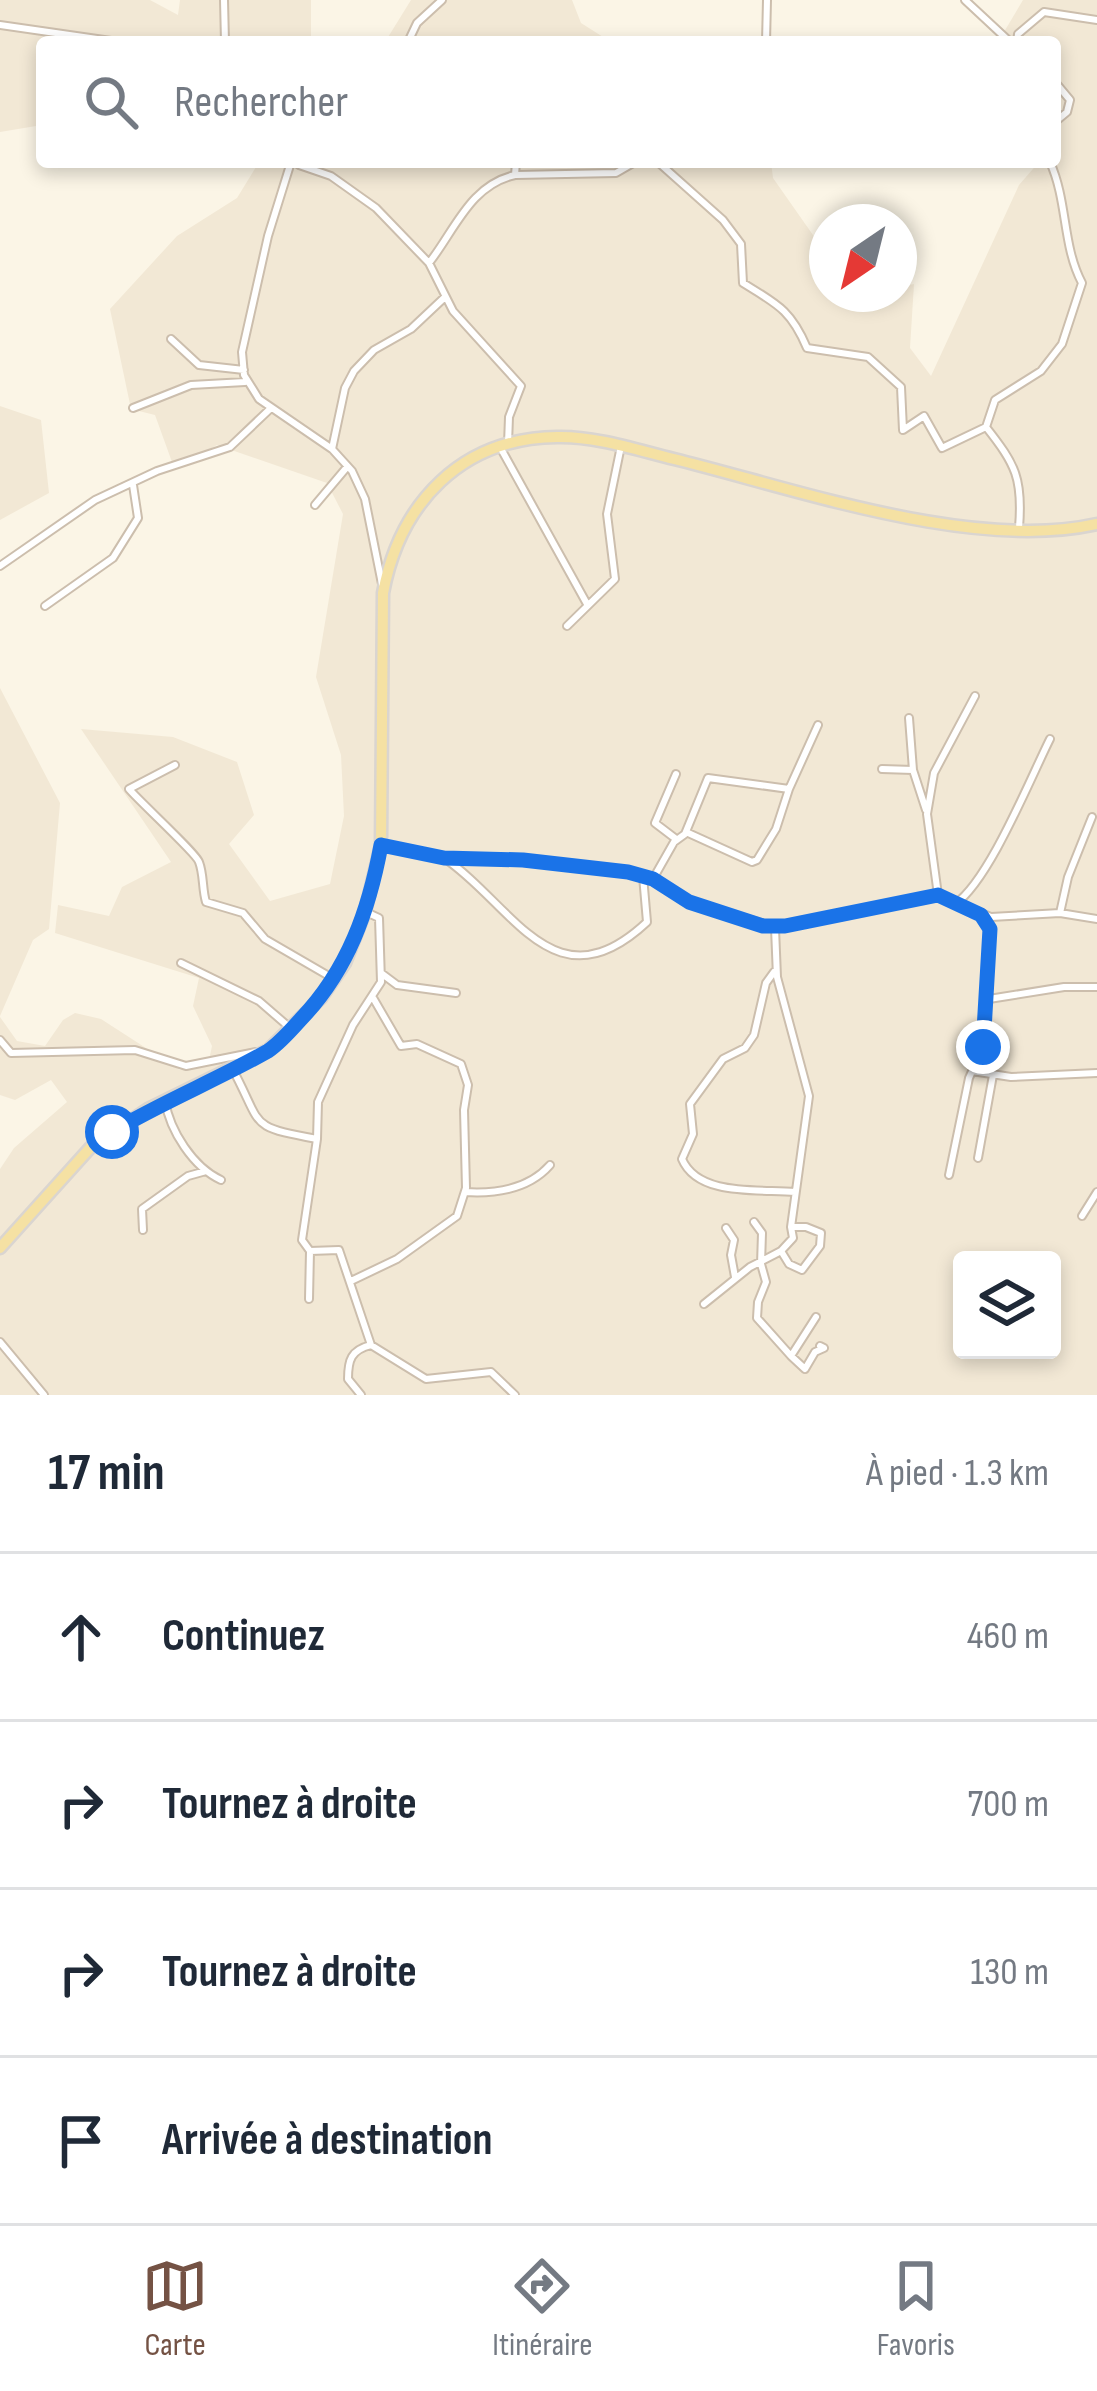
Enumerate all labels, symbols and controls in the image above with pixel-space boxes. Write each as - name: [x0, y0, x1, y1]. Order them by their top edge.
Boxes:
- search box: [36, 36, 1061, 168]
- icon: search: [78, 69, 144, 135]
- text: Rechercher: [174, 75, 348, 130]
- north arrow: [809, 204, 917, 312]
- route end: [956, 1020, 1010, 1074]
- route start: [85, 1105, 139, 1159]
- map controls: [953, 1251, 1061, 1359]
- button: layers: [953, 1251, 1061, 1359]
- text: 17 min: [48, 1443, 165, 1504]
- text: À pied · 1.3 km: [866, 1450, 1049, 1497]
- icon: ahead: [48, 1604, 114, 1670]
- text: Continuez: [162, 1609, 325, 1664]
- text: 460 m: [967, 1613, 1049, 1660]
- icon: right: [48, 1772, 114, 1838]
- text: Tournez à droite: [162, 1777, 417, 1832]
- text: 700 m: [967, 1781, 1049, 1828]
- icon: right: [48, 1940, 114, 2006]
- text: Tournez à droite: [162, 1945, 417, 2000]
- text: 130 m: [970, 1949, 1049, 1996]
- icon: arrive: [48, 2108, 114, 2174]
- text: Arrivée à destination: [162, 2113, 492, 2168]
- tab: Carte: [142, 2253, 208, 2365]
- tab: Itinéraire: [492, 2253, 593, 2365]
- tab: Favoris: [877, 2253, 955, 2365]

